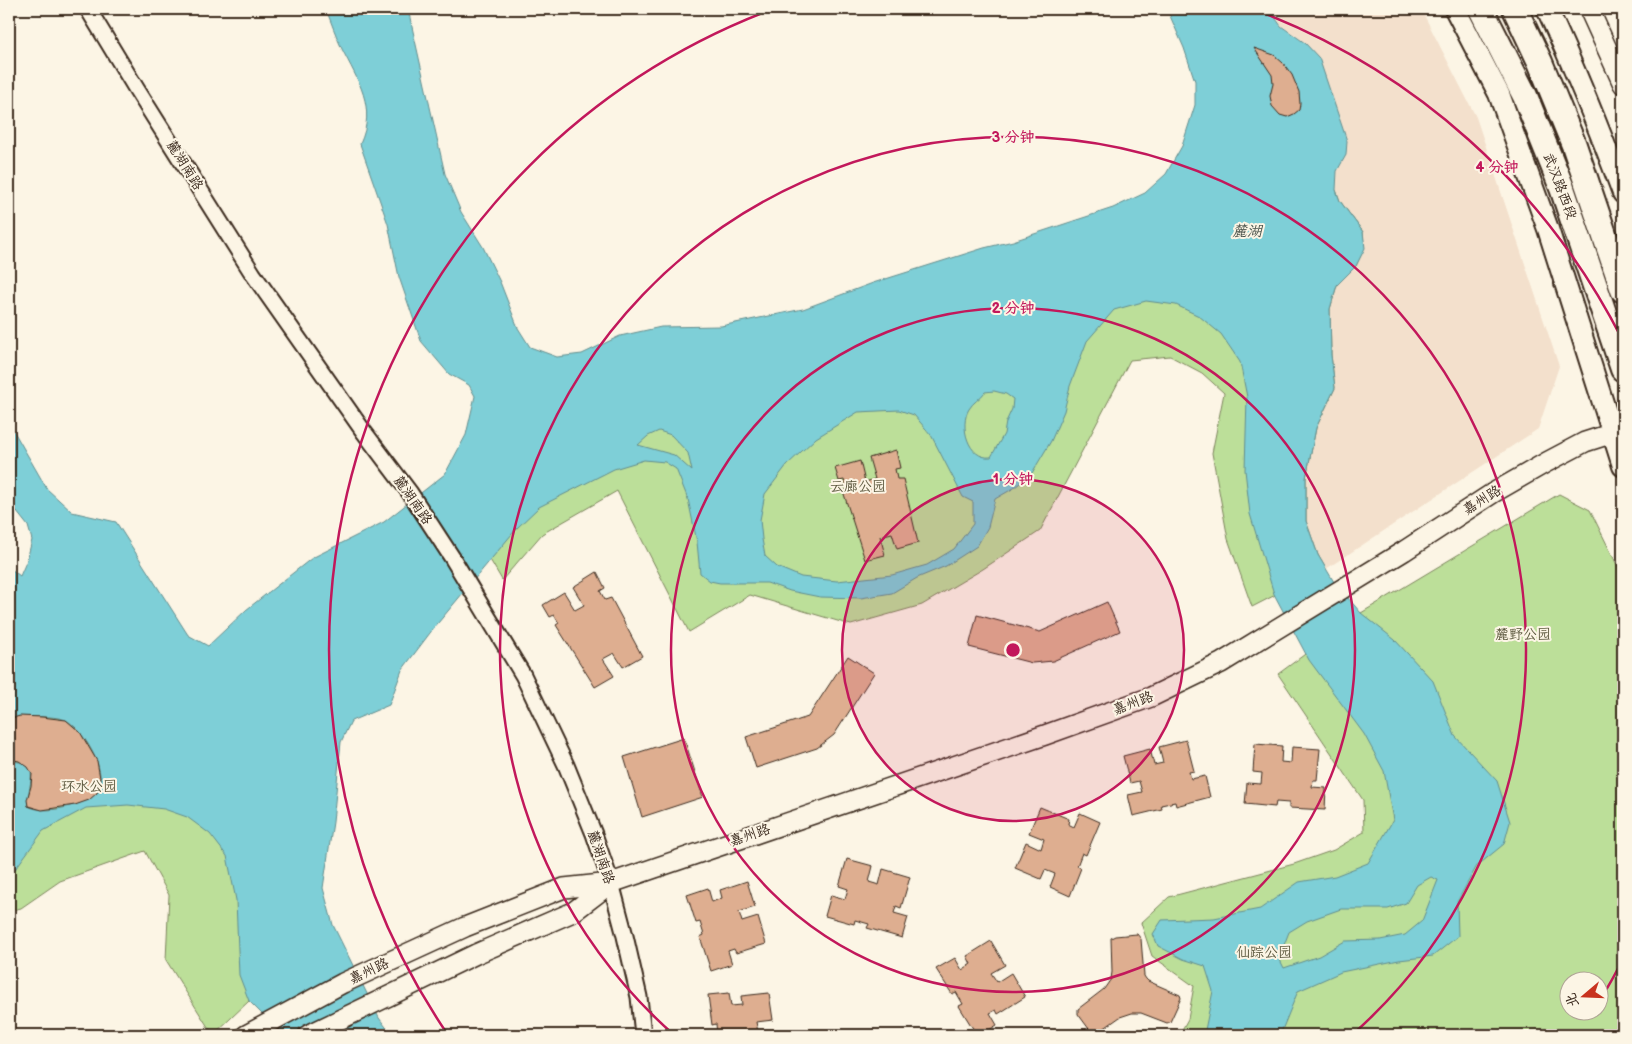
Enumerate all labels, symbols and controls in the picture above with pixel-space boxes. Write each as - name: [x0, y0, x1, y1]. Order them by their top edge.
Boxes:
- text: 3 分钟: [992, 128, 1034, 147]
- street label: 麓湖南路: [163, 137, 207, 193]
- street label: 武汉路西段: [1540, 150, 1580, 222]
- text: 4 分钟: [1476, 158, 1518, 177]
- water label: 麓湖: [1232, 222, 1264, 241]
- text: 2 分钟: [991, 299, 1035, 318]
- text: 1 分钟: [993, 470, 1033, 489]
- street label: 麓湖南路: [390, 472, 436, 528]
- park label: 云廊公园: [830, 478, 886, 495]
- street label: 嘉州路: [1460, 482, 1504, 518]
- park label: 麓野公园: [1495, 626, 1551, 643]
- centre of rings: [1004, 641, 1022, 659]
- street label: 嘉州路: [1110, 688, 1156, 718]
- park label: 环水公园: [61, 778, 117, 795]
- street label: 嘉州路: [727, 820, 773, 850]
- street label: 麓湖南路: [584, 828, 618, 886]
- park label: 仙踪公园: [1236, 944, 1292, 961]
- street label: 嘉州路: [346, 954, 392, 988]
- north arrow: [1560, 972, 1610, 1022]
- text: 北: [1562, 991, 1582, 1009]

